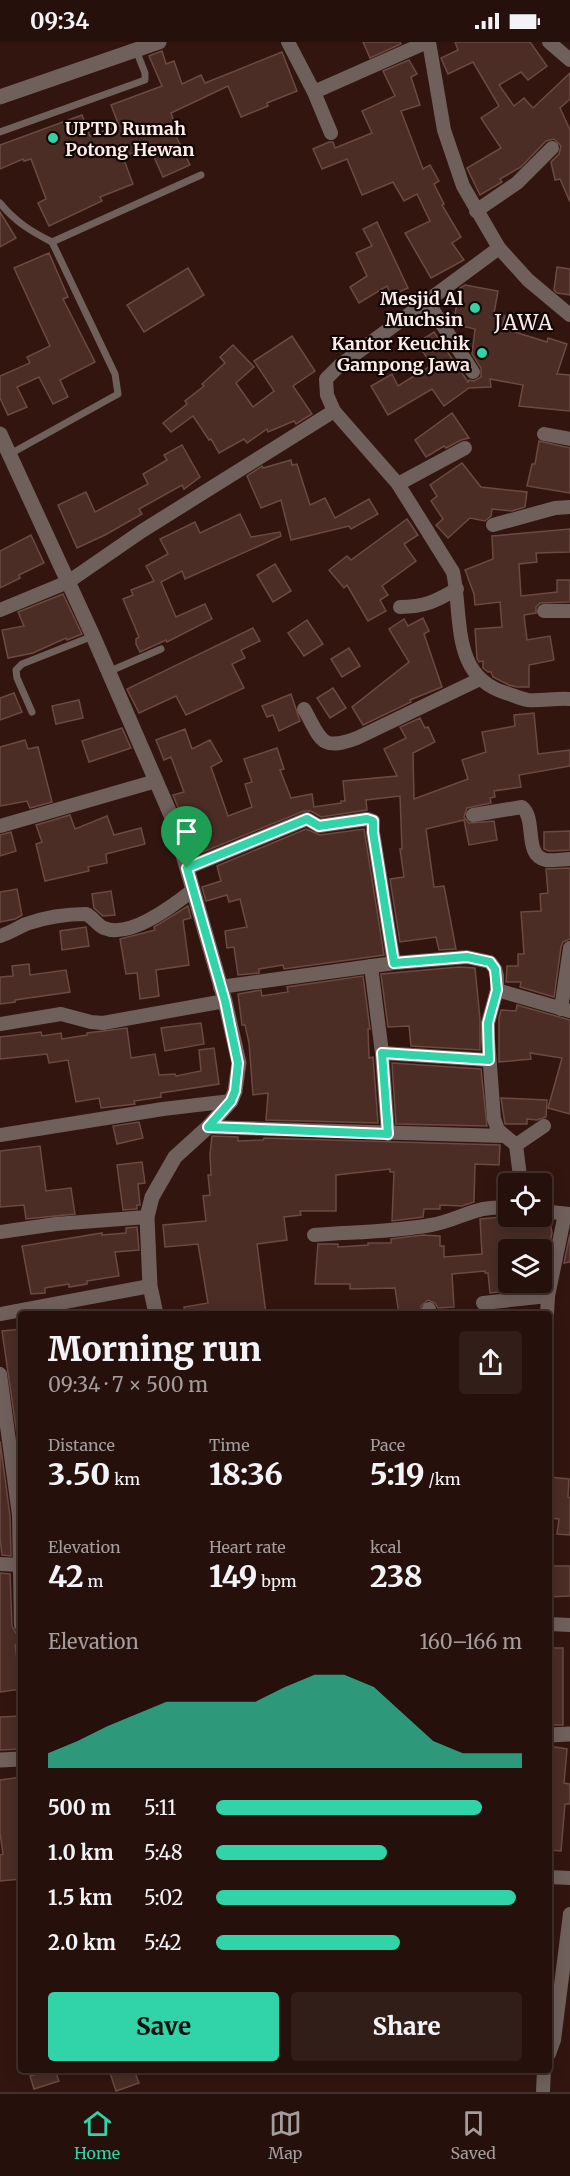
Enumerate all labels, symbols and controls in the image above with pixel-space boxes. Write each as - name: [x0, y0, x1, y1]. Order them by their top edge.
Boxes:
- text: 09:34: [30, 7, 89, 35]
- place label: UPTD Rumah Potong Hewan: [65, 117, 195, 161]
- marker: UPTD Rumah Potong Hewan: [46, 131, 60, 145]
- place label: Mesjid Al Muchsin: [380, 287, 463, 331]
- marker: Mesjid Al Muchsin: [468, 301, 482, 315]
- district label: JAWA: [493, 309, 554, 336]
- place label: Kantor Keuchik Gampong Jawa: [331, 332, 470, 376]
- marker: Kantor Keuchik Gampong Jawa: [475, 346, 489, 360]
- pin: [161, 806, 212, 868]
- icon: arrive: [170, 815, 203, 848]
- map controls: [498, 1173, 552, 1293]
- button: locate: [498, 1173, 552, 1227]
- button: layers: [498, 1239, 552, 1293]
- text: Morning run: [48, 1329, 261, 1370]
- button: share: [459, 1331, 522, 1394]
- text: 09:34 · 7 × 500 m: [48, 1372, 208, 1397]
- text: Distance: [48, 1435, 115, 1455]
- text: Time: [209, 1435, 250, 1455]
- text: Pace: [370, 1435, 405, 1455]
- text: 3.50: [48, 1455, 110, 1493]
- text: 18:36: [209, 1455, 283, 1493]
- text: 5:19: [370, 1455, 425, 1493]
- text: km: [110, 1469, 140, 1489]
- text: /km: [425, 1469, 461, 1489]
- text: Elevation: [48, 1537, 121, 1557]
- text: Heart rate: [209, 1537, 286, 1557]
- text: kcal: [370, 1537, 401, 1557]
- text: 42: [48, 1557, 84, 1595]
- text: 149: [209, 1557, 258, 1595]
- text: 238: [370, 1557, 423, 1595]
- text: m: [84, 1571, 103, 1591]
- text: bpm: [258, 1571, 297, 1591]
- text: Elevation: [48, 1629, 139, 1654]
- text: 160–166 m: [419, 1629, 522, 1654]
- text: 500 m: [48, 1795, 111, 1820]
- text: 5:11: [144, 1795, 176, 1820]
- text: 1.0 km: [48, 1840, 114, 1865]
- text: 5:48: [144, 1840, 183, 1865]
- text: 1.5 km: [48, 1885, 112, 1910]
- text: 5:02: [144, 1885, 184, 1910]
- text: 2.0 km: [48, 1930, 116, 1955]
- text: 5:42: [144, 1930, 182, 1955]
- button: Save: [48, 1992, 279, 2061]
- button: Share: [291, 1992, 522, 2061]
- tab: Home: [74, 2107, 120, 2163]
- tab: Map: [268, 2107, 302, 2163]
- tab: Saved: [451, 2107, 496, 2163]

